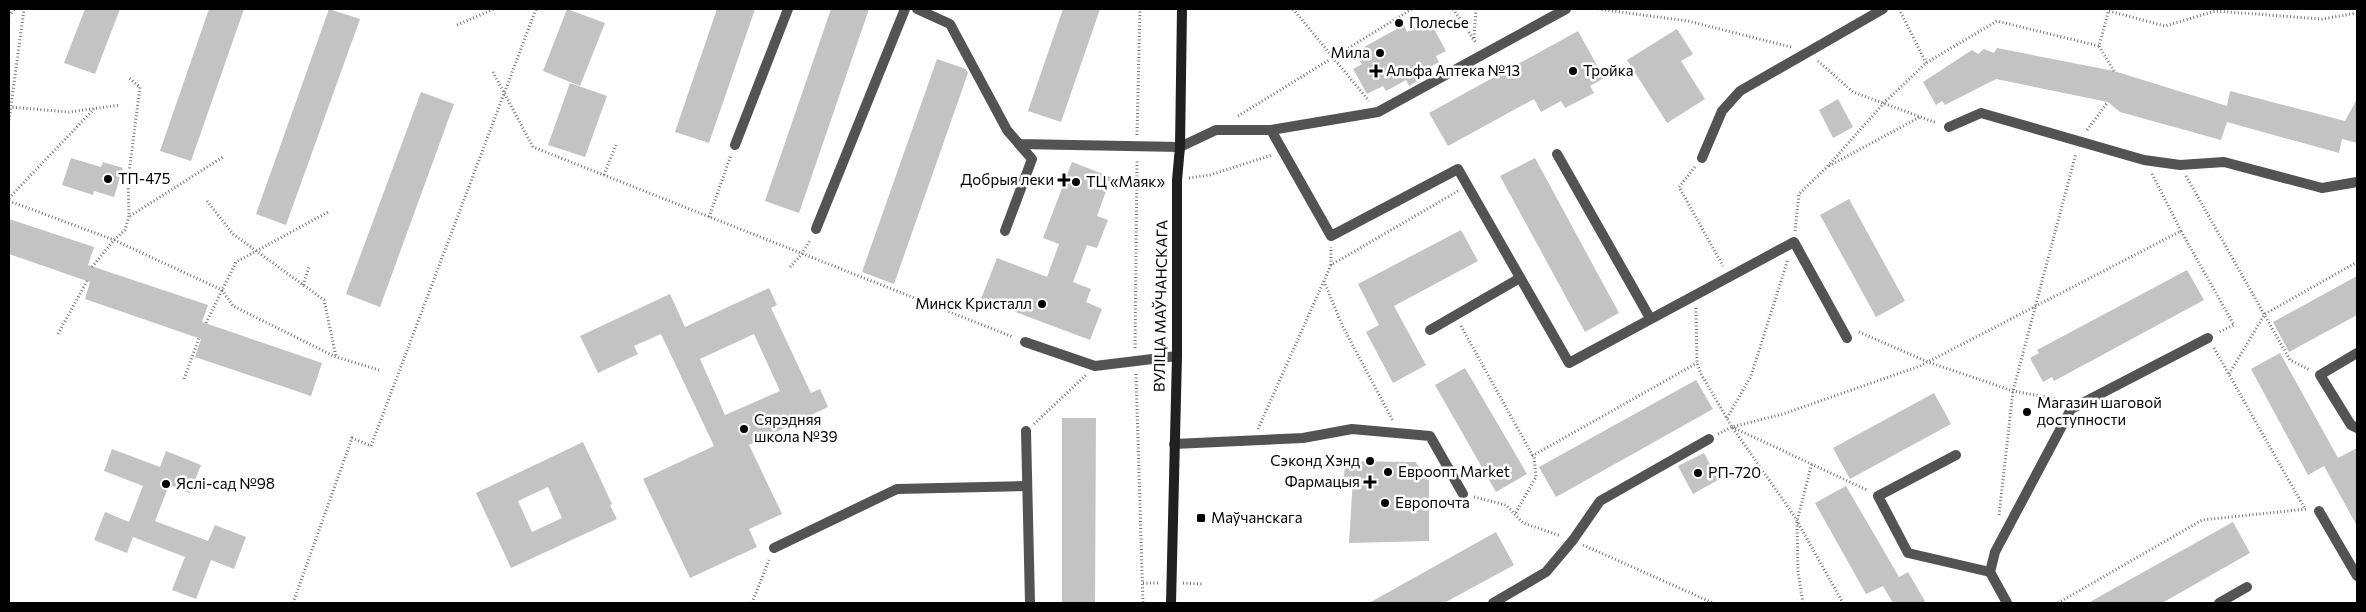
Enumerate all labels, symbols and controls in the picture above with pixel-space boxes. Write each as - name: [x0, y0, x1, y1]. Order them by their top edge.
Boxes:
- place label: Полесье: [1409, 13, 1469, 31]
- marker: Полесье: [1393, 17, 1405, 29]
- place label: Мила: [1331, 43, 1370, 61]
- marker: Мила: [1374, 47, 1386, 59]
- place label: Альфа Аптека №13: [1386, 61, 1520, 79]
- place label: Тройка: [1583, 61, 1634, 79]
- marker: Альфа Аптека №13: [1370, 65, 1382, 77]
- marker: Тройка: [1567, 65, 1579, 77]
- place label: ТП-475: [118, 169, 170, 187]
- place label: Добрыя леки: [961, 170, 1054, 188]
- place label: ТЦ «Маяк»: [1086, 172, 1165, 190]
- marker: ТП-475: [102, 173, 114, 185]
- marker: Добрыя леки: [1058, 174, 1070, 186]
- marker: ТЦ «Маяк»: [1070, 176, 1082, 188]
- street label: ВУЛІЦА МАЎЧАНСКАГА: [1149, 220, 1171, 392]
- place label: Минск Кристалл: [915, 294, 1032, 312]
- marker: Минск Кристалл: [1036, 298, 1048, 310]
- place label: Магазин шаговой доступности: [2037, 393, 2162, 428]
- marker: Магазин шаговой доступности: [2021, 406, 2033, 418]
- place label: Сярэдняя школа №39: [754, 410, 838, 445]
- marker: Сярэдняя школа №39: [738, 423, 750, 435]
- place label: Сэконд Хэнд: [1270, 451, 1360, 469]
- marker: Сэконд Хэнд: [1364, 455, 1376, 467]
- place label: Евроопт Market: [1398, 462, 1510, 480]
- place label: РП-720: [1708, 463, 1761, 481]
- marker: Евроопт Market: [1382, 466, 1394, 478]
- marker: РП-720: [1692, 467, 1704, 479]
- place label: Фармацыя: [1285, 472, 1360, 490]
- place label: Яслі-сад №98: [176, 474, 275, 492]
- marker: Фармацыя: [1364, 476, 1376, 488]
- marker: Яслі-сад №98: [160, 478, 172, 490]
- place label: Европочта: [1395, 493, 1470, 511]
- marker: Европочта: [1379, 497, 1391, 509]
- place label: Маўчанскага: [1211, 508, 1302, 526]
- marker: Маўчанскага: [1195, 512, 1207, 524]

